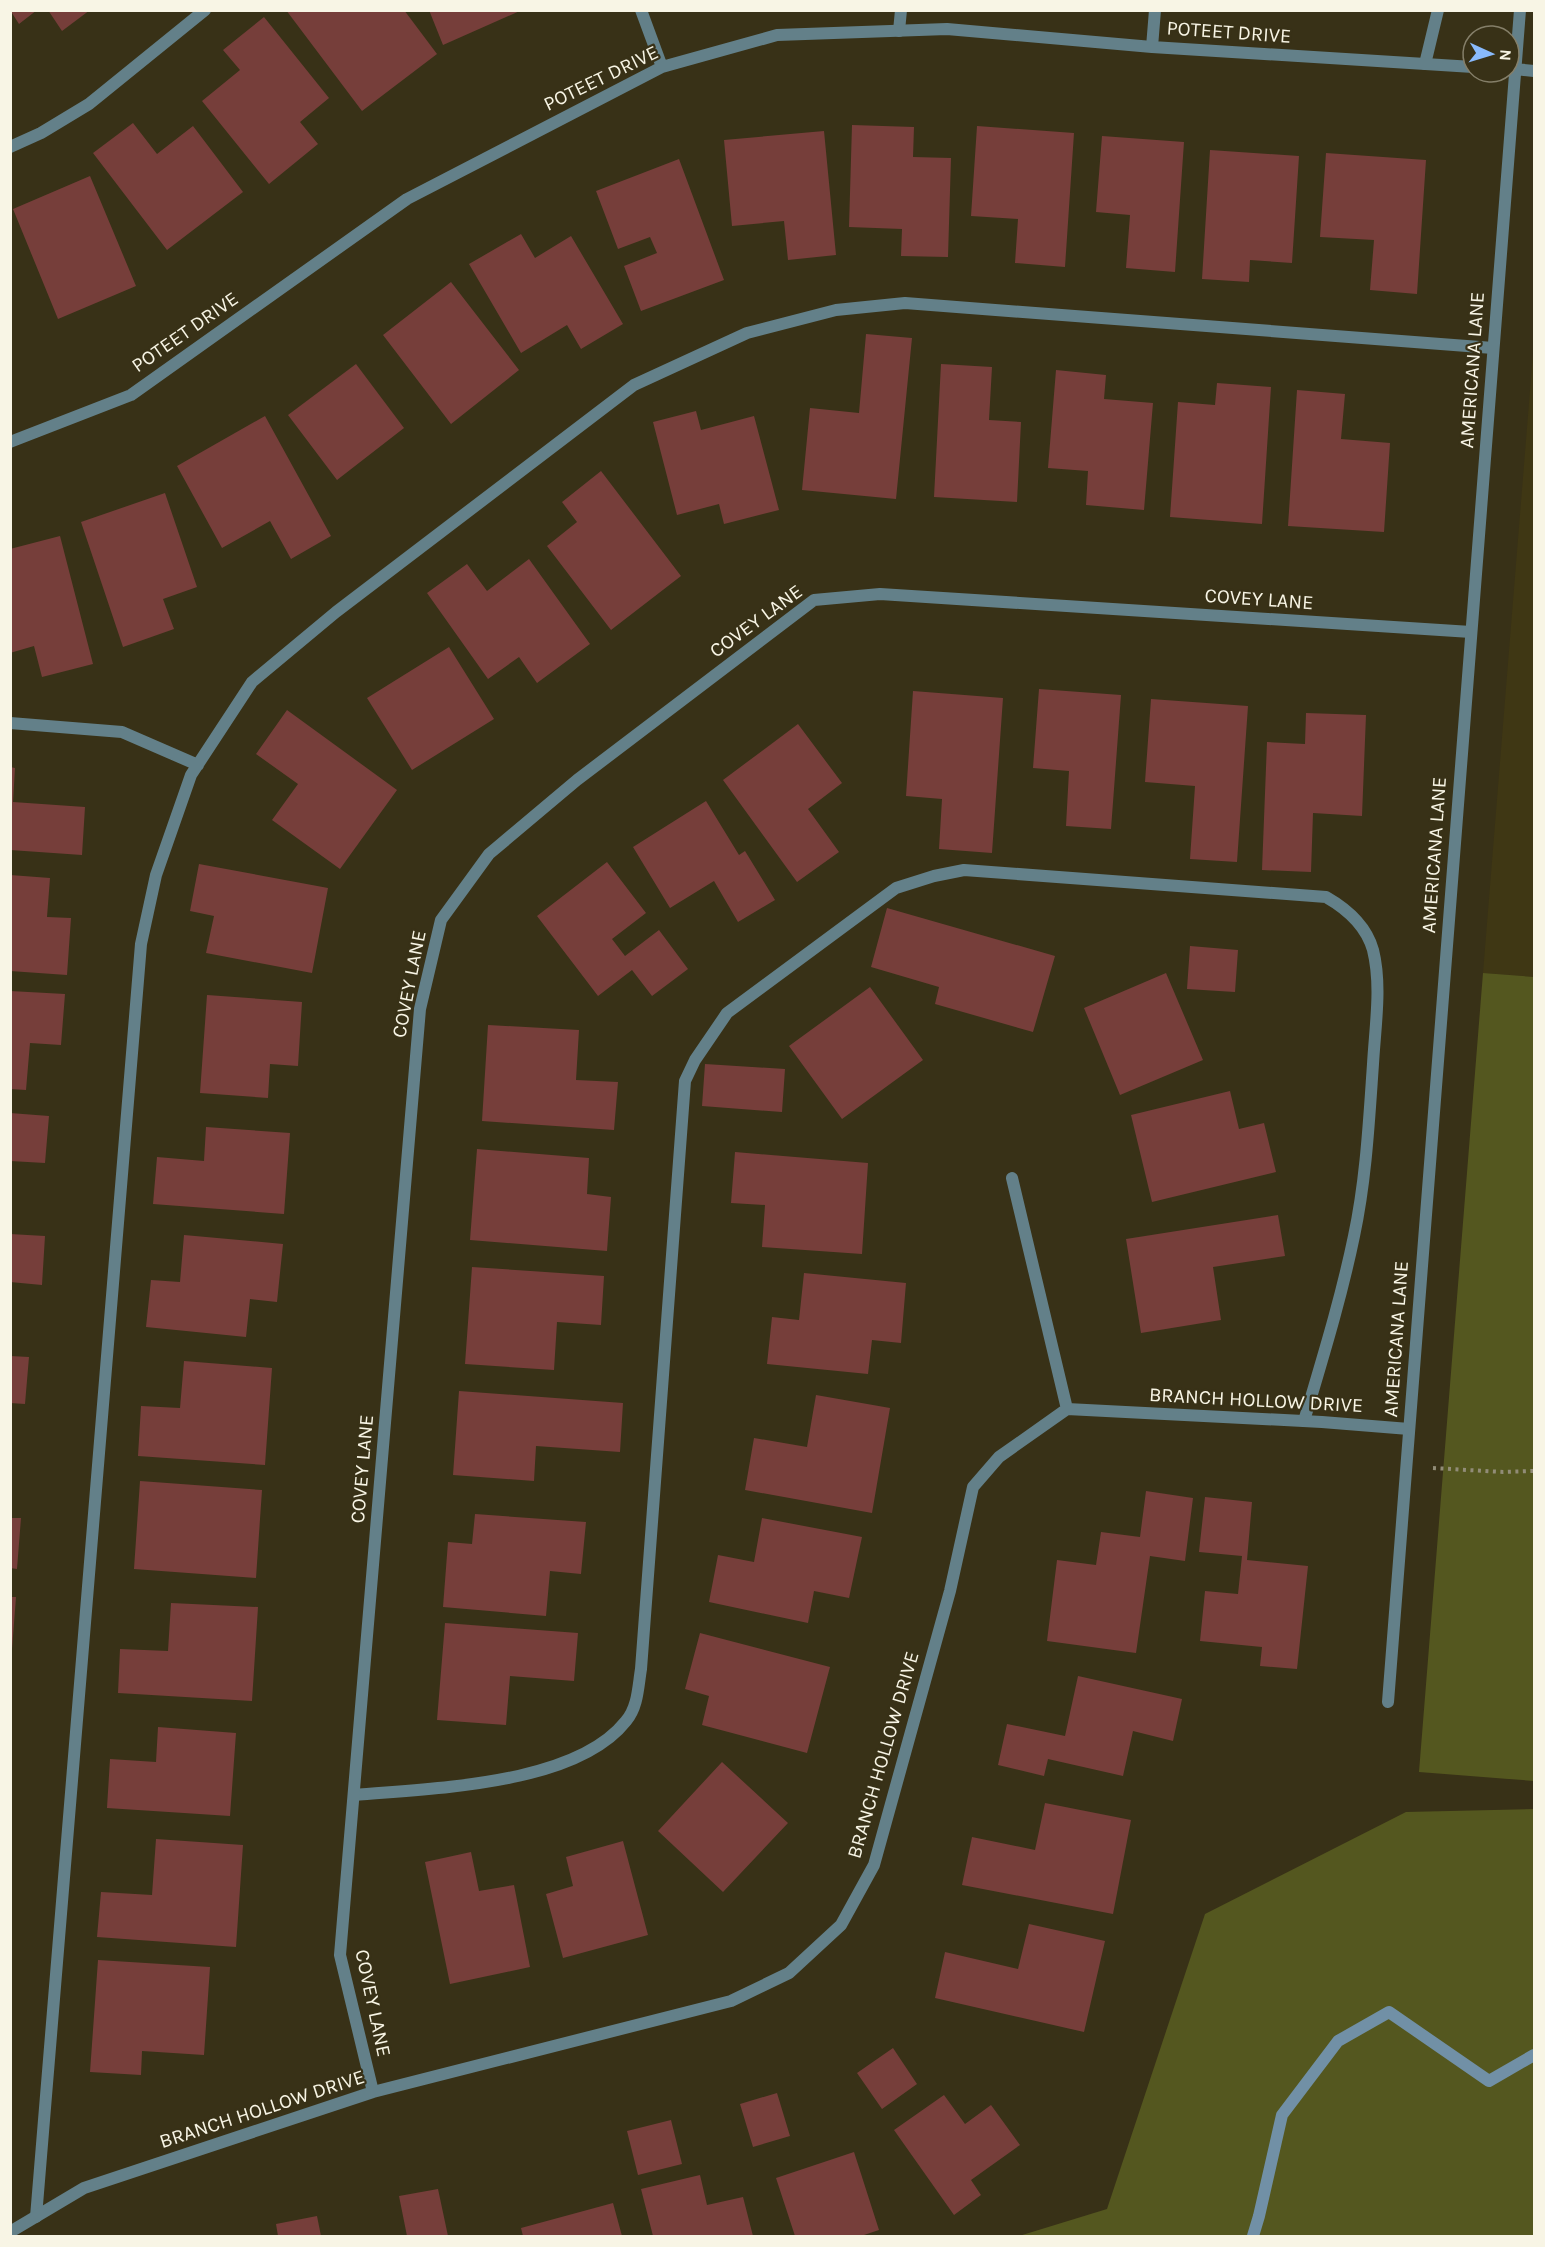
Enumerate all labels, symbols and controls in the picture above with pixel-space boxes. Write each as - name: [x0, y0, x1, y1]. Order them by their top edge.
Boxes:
- street label: POTEET DRIVE: [1166, 16, 1292, 48]
- north arrow: [1461, 24, 1521, 84]
- street label: POTEET DRIVE: [540, 40, 662, 116]
- text: N: [1496, 49, 1515, 61]
- street label: POTEET DRIVE: [127, 287, 243, 377]
- street label: AMERICANA LANE: [1455, 291, 1489, 449]
- street label: COVEY LANE: [705, 580, 807, 662]
- street label: COVEY LANE: [1204, 584, 1314, 614]
- street label: AMERICANA LANE: [1417, 776, 1451, 934]
- street label: COVEY LANE: [387, 928, 431, 1040]
- street label: AMERICANA LANE: [1379, 1260, 1413, 1418]
- street label: BRANCH HOLLOW DRIVE: [1148, 1383, 1364, 1417]
- street label: COVEY LANE: [346, 1414, 378, 1524]
- street label: BRANCH HOLLOW DRIVE: [842, 1649, 924, 1861]
- street label: COVEY LANE: [350, 1947, 396, 2059]
- street label: BRANCH HOLLOW DRIVE: [157, 2065, 367, 2153]

